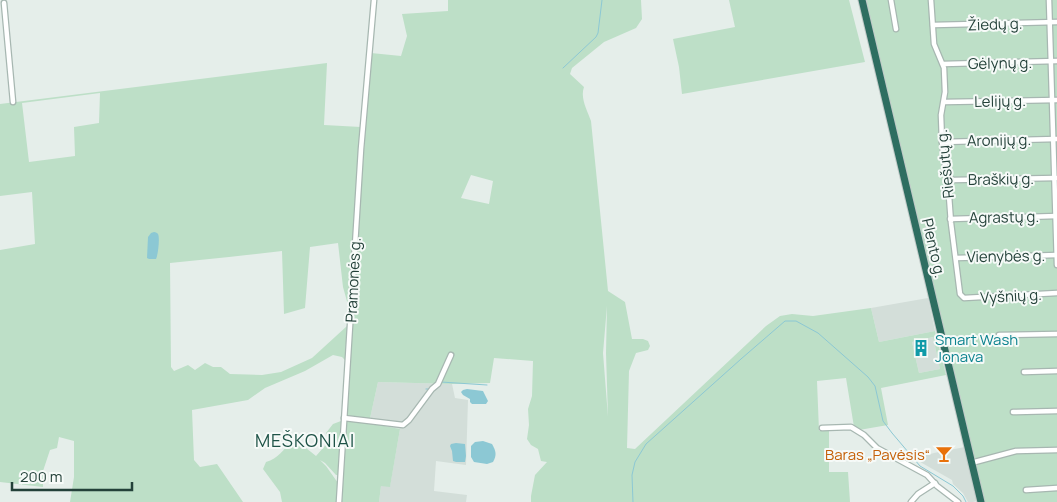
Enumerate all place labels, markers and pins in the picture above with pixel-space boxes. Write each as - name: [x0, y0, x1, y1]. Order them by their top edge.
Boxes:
- place label: Smart Wash Jonava: [935, 329, 1018, 367]
- building icon: Smart Wash Jonava: [911, 338, 931, 358]
- place label: Baras „Pavėsis“: [825, 444, 930, 465]
- bar icon: Baras „Pavėsis“: [934, 444, 954, 464]

